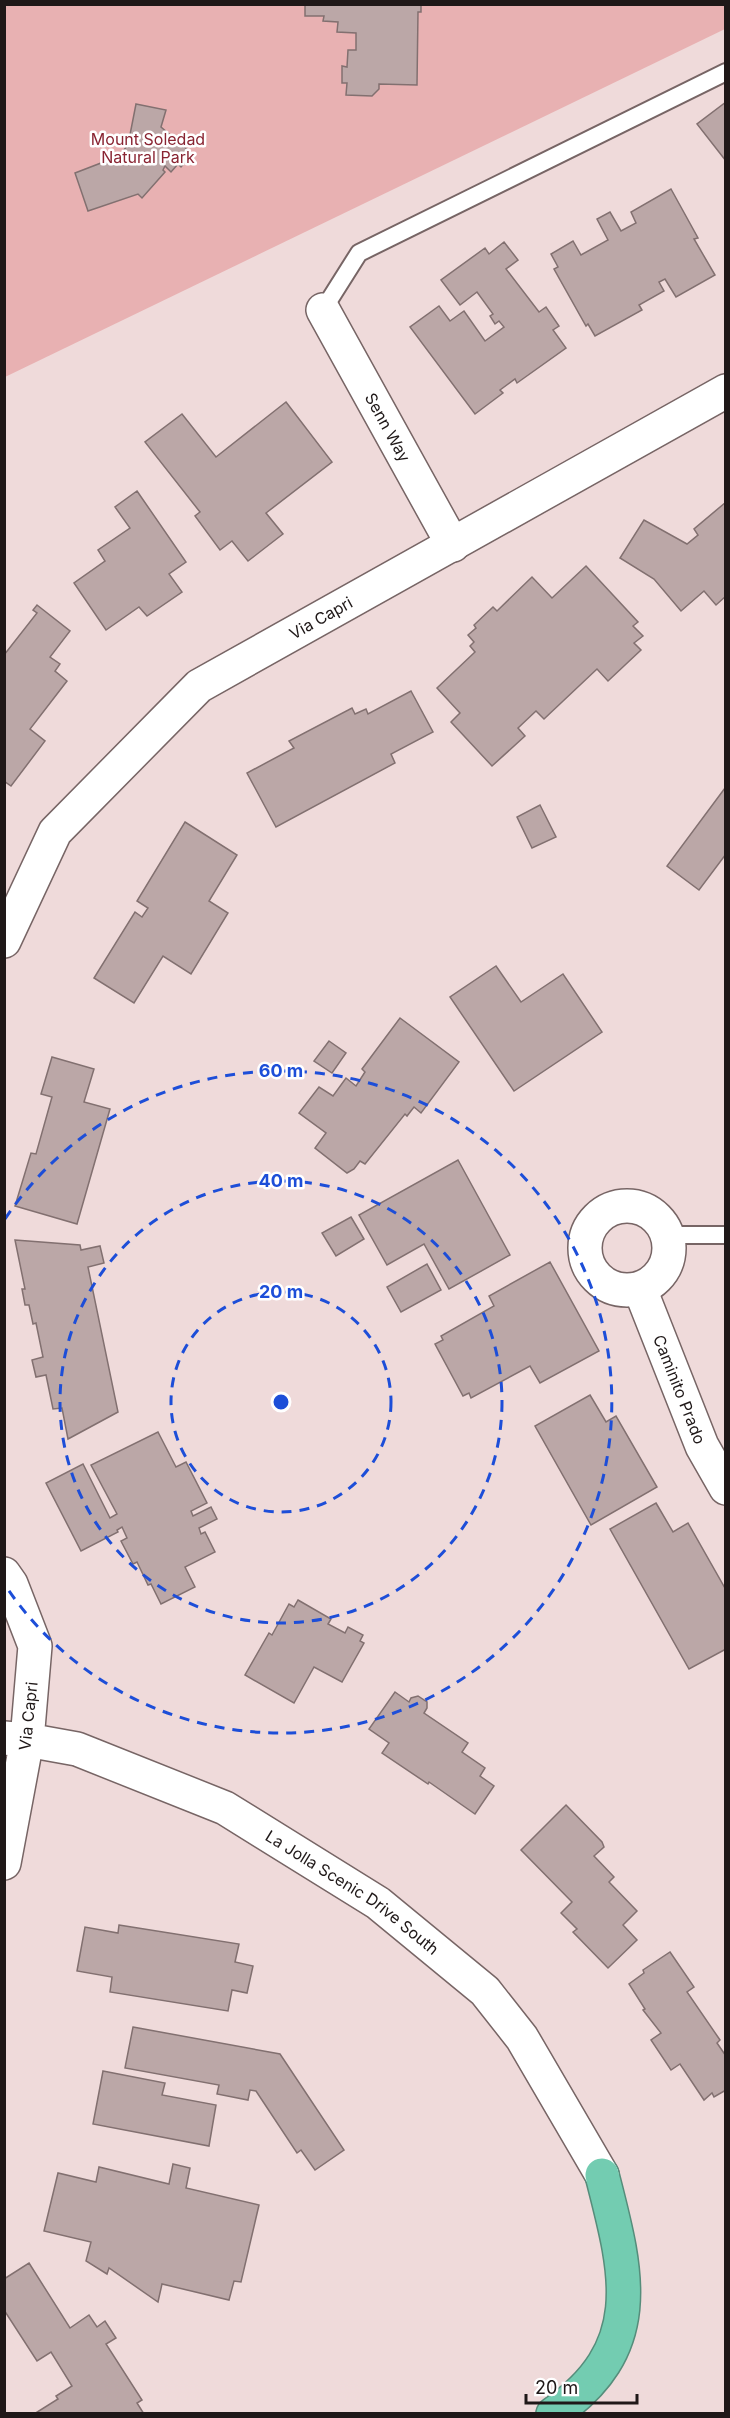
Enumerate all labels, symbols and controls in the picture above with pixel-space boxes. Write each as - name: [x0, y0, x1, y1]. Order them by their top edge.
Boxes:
- park label: Mount Soledad Natural Park: [91, 129, 205, 167]
- street label: Senn Way: [361, 389, 415, 465]
- street label: Via Capri: [286, 592, 356, 643]
- text: 60 m: [259, 1060, 303, 1081]
- text: 40 m: [259, 1170, 304, 1191]
- text: 20 m: [259, 1281, 303, 1302]
- street label: Caminito Prado: [649, 1332, 710, 1447]
- centre of rings: [271, 1392, 291, 1412]
- street label: Via Capri: [14, 1681, 42, 1751]
- street label: La Jolla Scenic Drive South: [262, 1826, 443, 1959]
- scale bar: [526, 2367, 637, 2405]
- text: 20 m: [535, 2377, 578, 2398]

